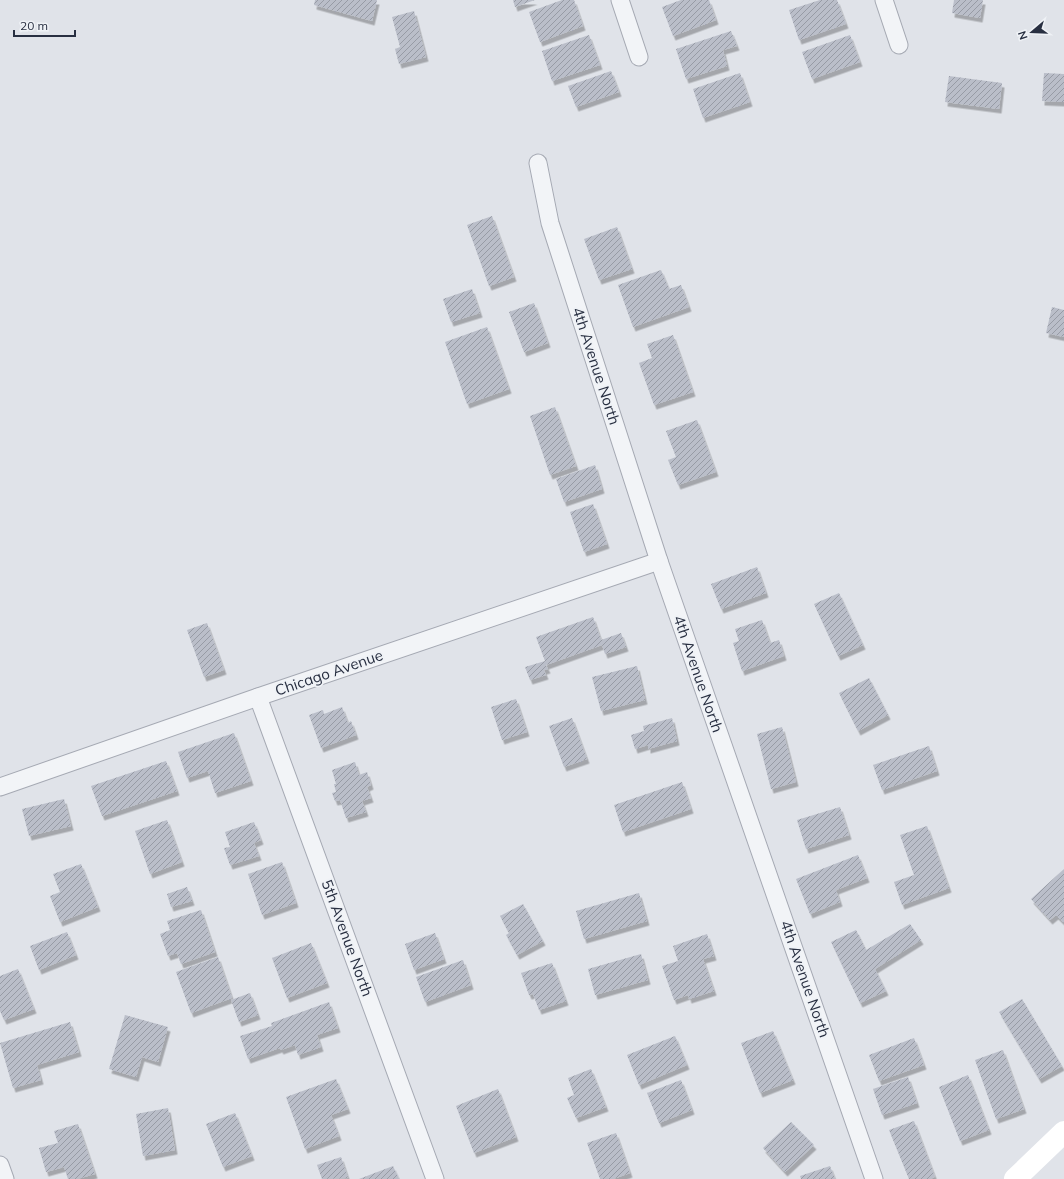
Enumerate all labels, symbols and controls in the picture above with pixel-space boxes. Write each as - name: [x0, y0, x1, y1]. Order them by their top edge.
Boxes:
- scale bar: [14, 12, 75, 38]
- north arrow: [1012, 12, 1052, 52]
- text: 20 m: [20, 18, 48, 33]
- text: N: [1015, 29, 1031, 41]
- street label: 4th Avenue North: [568, 305, 624, 427]
- street label: 4th Avenue North: [670, 613, 727, 735]
- street label: Chicago Avenue: [272, 645, 385, 700]
- street label: 5th Avenue North: [318, 877, 377, 999]
- street label: 4th Avenue North: [777, 918, 834, 1040]

